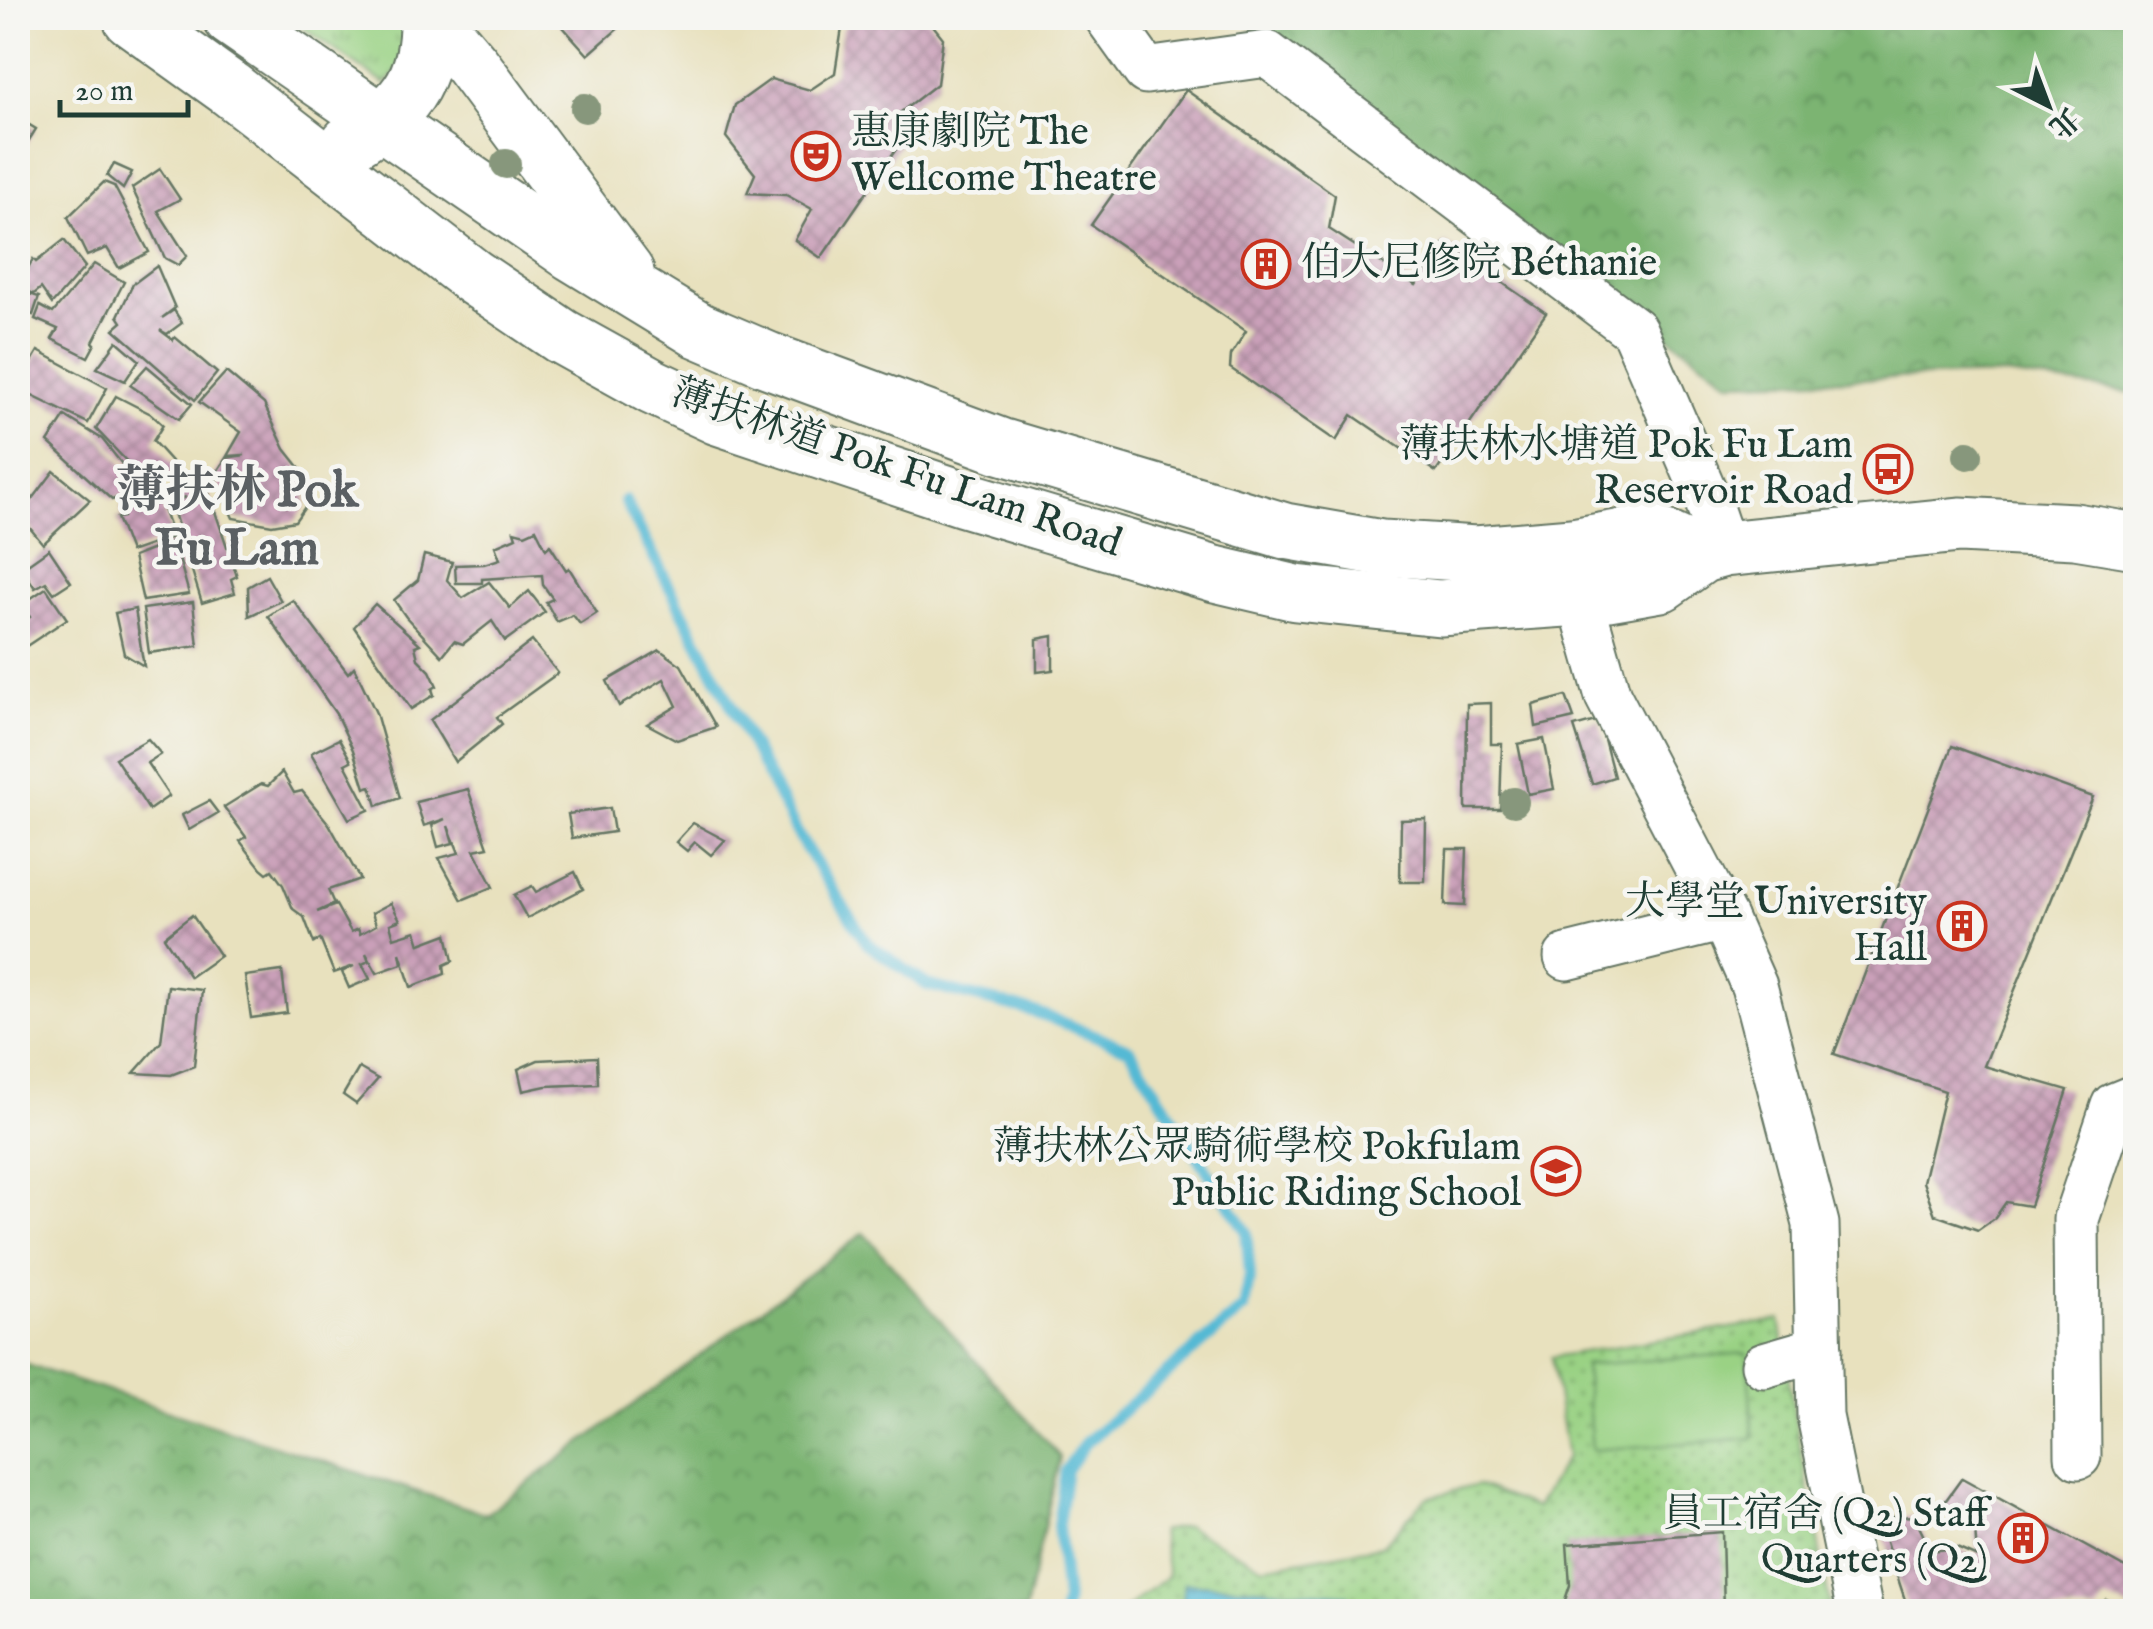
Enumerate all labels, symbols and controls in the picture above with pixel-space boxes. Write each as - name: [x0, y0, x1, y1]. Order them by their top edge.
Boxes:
- scale bar: [60, 55, 188, 117]
- north arrow: [1998, 55, 2098, 155]
- text: 20 m: [75, 73, 134, 111]
- text: 北: [2041, 99, 2085, 144]
- place label: 惠康劇院 The Wellcome Theatre: [851, 108, 1157, 205]
- theatre icon: 惠康劇院 The Wellcome Theatre: [790, 130, 842, 182]
- building icon: 伯大尼修院 Béthanie: [1240, 238, 1292, 290]
- place label: 伯大尼修院 Béthanie: [1301, 239, 1657, 290]
- street label: 薄扶林道 Pok Fu Lam Road: [664, 368, 1129, 570]
- place label: 薄扶林水塘道 Pok Fu Lam Reservoir Road: [1399, 421, 1854, 518]
- bus stop icon: 薄扶林水塘道 Pok Fu Lam Reservoir Road: [1862, 443, 1914, 495]
- district label: 薄扶林 Pok Fu Lam: [116, 461, 359, 582]
- place label: 大學堂 University Hall: [1625, 878, 1927, 975]
- building icon: 大學堂 University Hall: [1936, 900, 1988, 952]
- place label: 薄扶林公眾騎術學校 Pokfulam Public Riding School: [993, 1123, 1521, 1220]
- school or university icon: 薄扶林公眾騎術學校 Pokfulam Public Riding School: [1530, 1145, 1582, 1197]
- place label: 員工宿舍 (Q2) Staff Quarters (Q2): [1663, 1490, 1992, 1587]
- building icon: 員工宿舍 (Q2) Staff Quarters (Q2): [1997, 1512, 2049, 1564]

